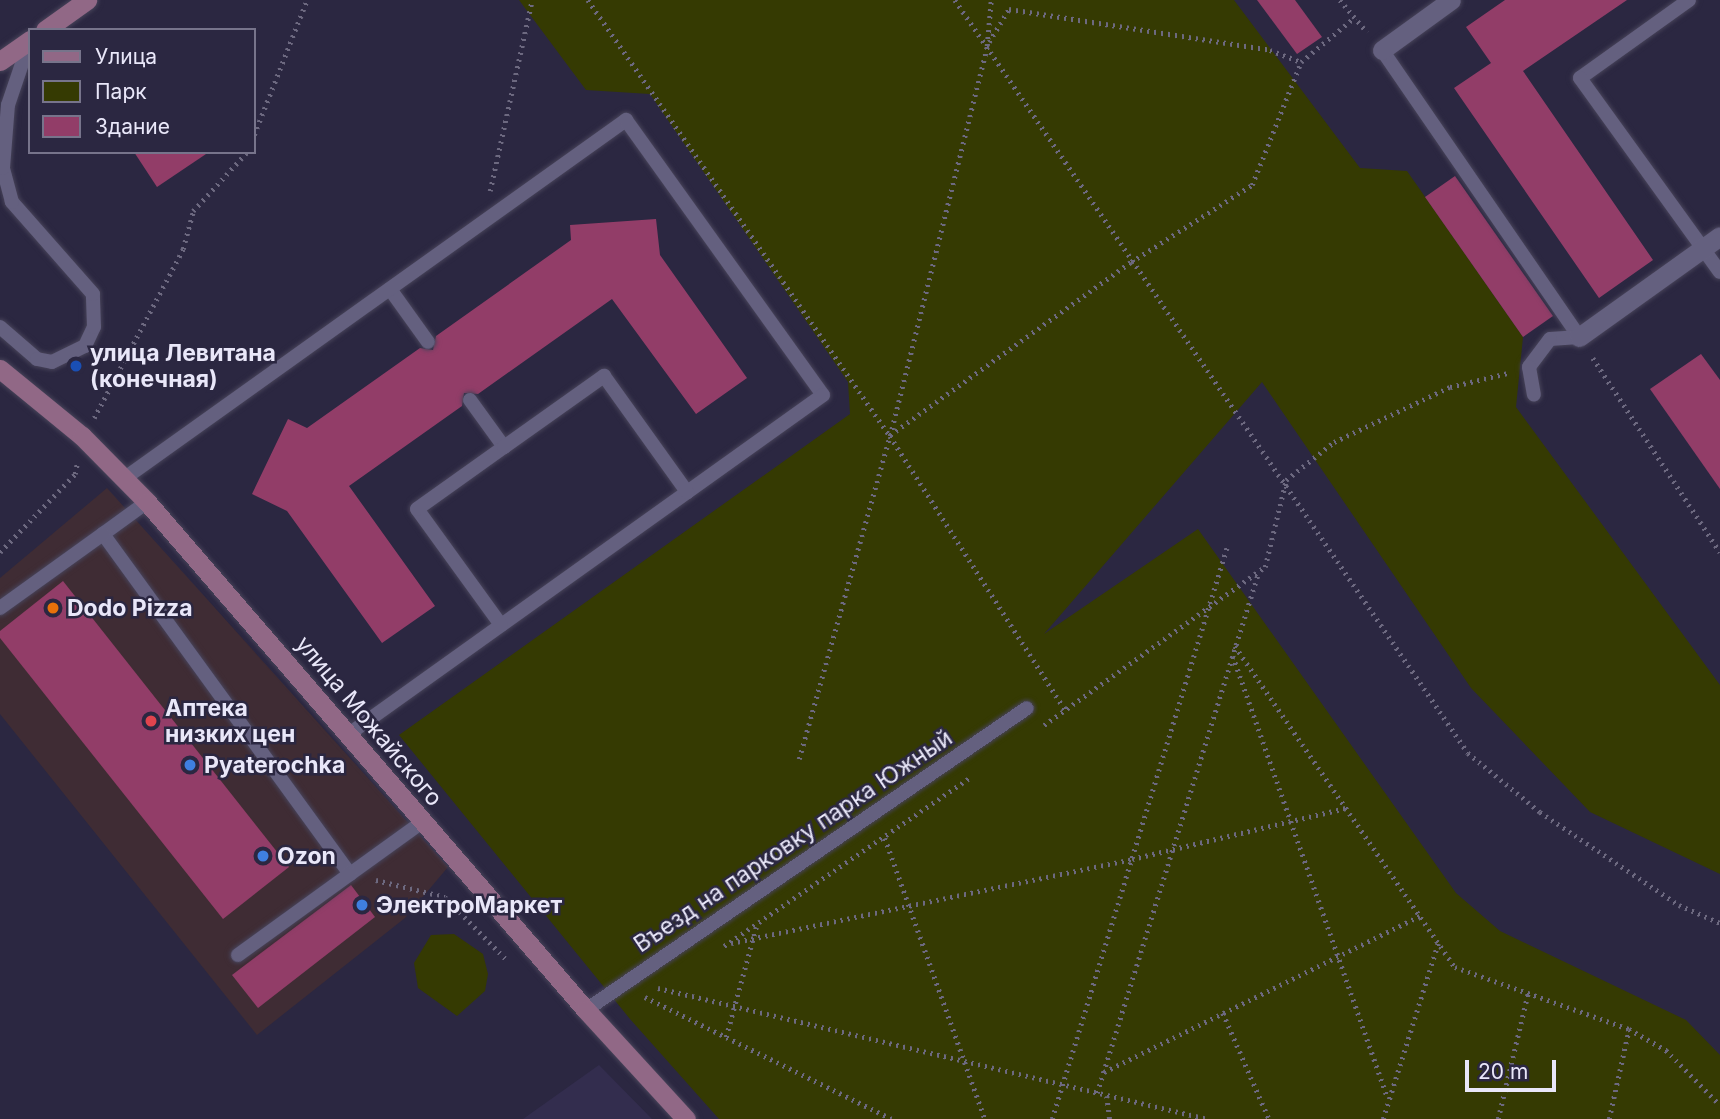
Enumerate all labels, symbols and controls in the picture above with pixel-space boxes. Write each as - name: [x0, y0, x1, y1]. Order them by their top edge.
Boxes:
- legend: [28, 28, 256, 154]
- text: Улица: [95, 44, 157, 69]
- text: Парк: [95, 79, 147, 104]
- text: Здание: [95, 114, 170, 139]
- place label: улица Левитана (конечная): [90, 339, 276, 393]
- marker: улица Левитана (конечная): [68, 358, 84, 374]
- place label: Dodo Pizza: [67, 594, 193, 622]
- marker: Dodo Pizza: [45, 600, 61, 616]
- street label: улица Можайского: [290, 630, 448, 812]
- place label: Аптека низких цен: [165, 694, 295, 748]
- marker: Аптека низких цен: [143, 713, 159, 729]
- street label: Въезд на парковку парка Южный: [629, 724, 957, 958]
- place label: Pyaterochka: [204, 751, 345, 779]
- marker: Pyaterochka: [182, 757, 198, 773]
- place label: Ozon: [277, 842, 336, 870]
- marker: Ozon: [255, 848, 271, 864]
- place label: ЭлектроМаркет: [376, 891, 562, 919]
- marker: ЭлектроМаркет: [354, 897, 370, 913]
- scale bar: [1468, 1046, 1559, 1090]
- text: 20 m: [1478, 1059, 1528, 1084]

